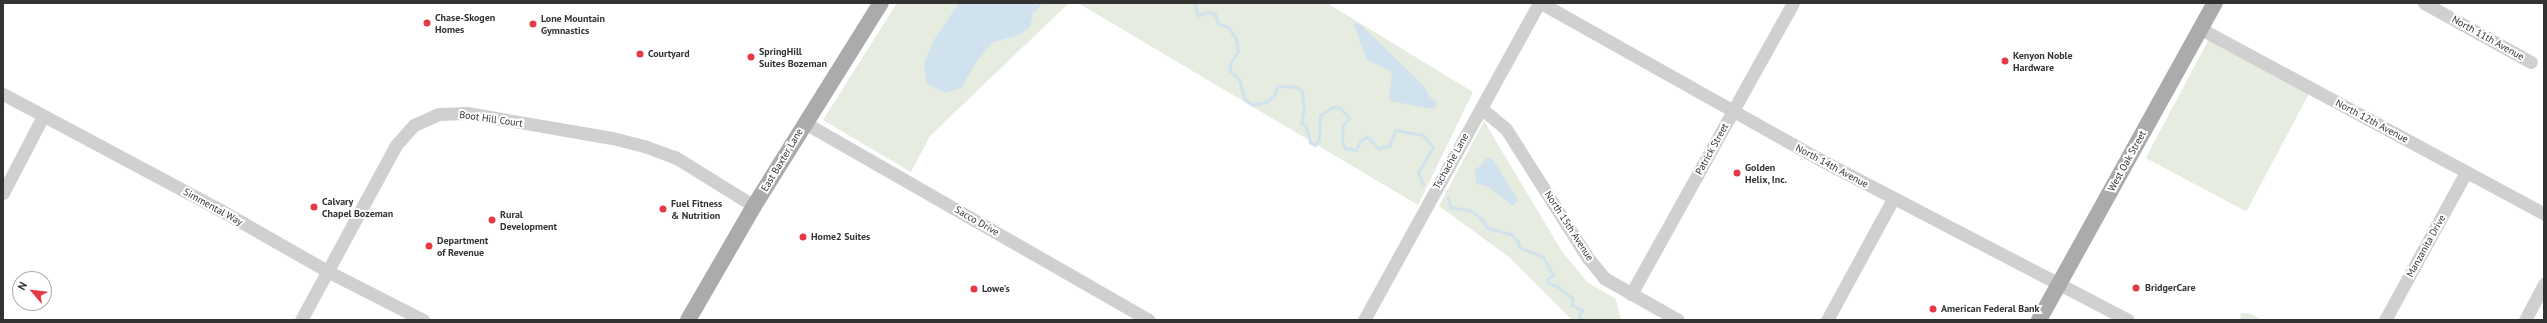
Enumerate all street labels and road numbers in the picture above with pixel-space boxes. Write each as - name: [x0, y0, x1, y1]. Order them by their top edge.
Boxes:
- street label: North 11th Avenue: [2450, 13, 2526, 63]
- street label: North 12th Avenue: [2333, 97, 2411, 145]
- street label: Boot Hill Court: [459, 109, 523, 129]
- street label: Patrick Street: [1693, 121, 1731, 177]
- street label: East Baxter Lane: [758, 126, 806, 194]
- street label: West Oak Street: [2105, 128, 2149, 194]
- street label: Tschache Lane: [1431, 131, 1471, 191]
- street label: North 14th Avenue: [1793, 142, 1871, 190]
- street label: Simmental Way: [181, 186, 245, 228]
- street label: North 15th Avenue: [1542, 189, 1596, 263]
- street label: Sacco Drive: [953, 203, 1001, 239]
- street label: Manzanita Drive: [2404, 213, 2448, 279]

